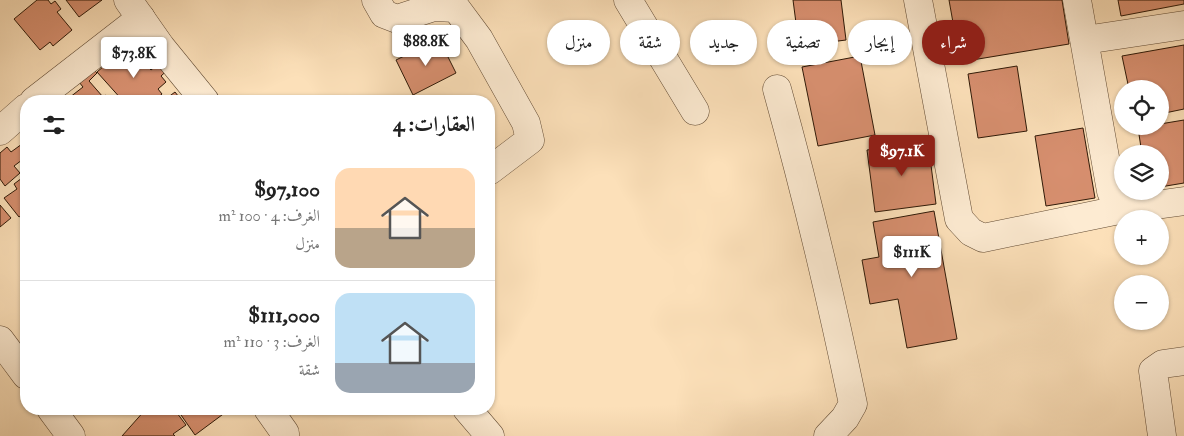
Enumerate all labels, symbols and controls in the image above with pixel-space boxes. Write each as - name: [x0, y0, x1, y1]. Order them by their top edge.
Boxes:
- chip: منزل: [547, 20, 610, 65]
- chip: شقة: [620, 20, 680, 65]
- chip: جديد: [690, 20, 757, 65]
- chip: تصفية: [767, 20, 838, 65]
- chip: إيجار: [848, 20, 912, 65]
- chip: شراء: [922, 20, 985, 65]
- pin: $88.8K: [385, 24, 467, 67]
- text: $88.8K: [403, 31, 449, 51]
- pin: $73.8K: [93, 36, 175, 79]
- text: $73.8K: [112, 43, 156, 63]
- map controls: [1114, 80, 1169, 330]
- button: locate: [1114, 80, 1169, 135]
- icon: filters: [40, 111, 68, 139]
- text: العقارات: 4: [393, 111, 475, 138]
- pin: $97.1K: [861, 134, 943, 177]
- text: $97.1K: [880, 141, 924, 161]
- button: layers: [1114, 145, 1169, 200]
- text: $97,100: [254, 176, 320, 203]
- icon: home: [375, 188, 435, 248]
- text: الغرف: 4 · 100 m²: [218, 206, 320, 226]
- button: +: [1114, 210, 1169, 265]
- text: منزل: [295, 234, 320, 254]
- pin: $111K: [877, 236, 947, 278]
- text: $111K: [893, 242, 931, 262]
- button: −: [1114, 275, 1169, 330]
- text: $111,000: [248, 302, 320, 329]
- icon: home: [375, 313, 435, 373]
- text: الغرف: 3 · 110 m²: [223, 332, 320, 352]
- text: شقة: [299, 360, 320, 380]

